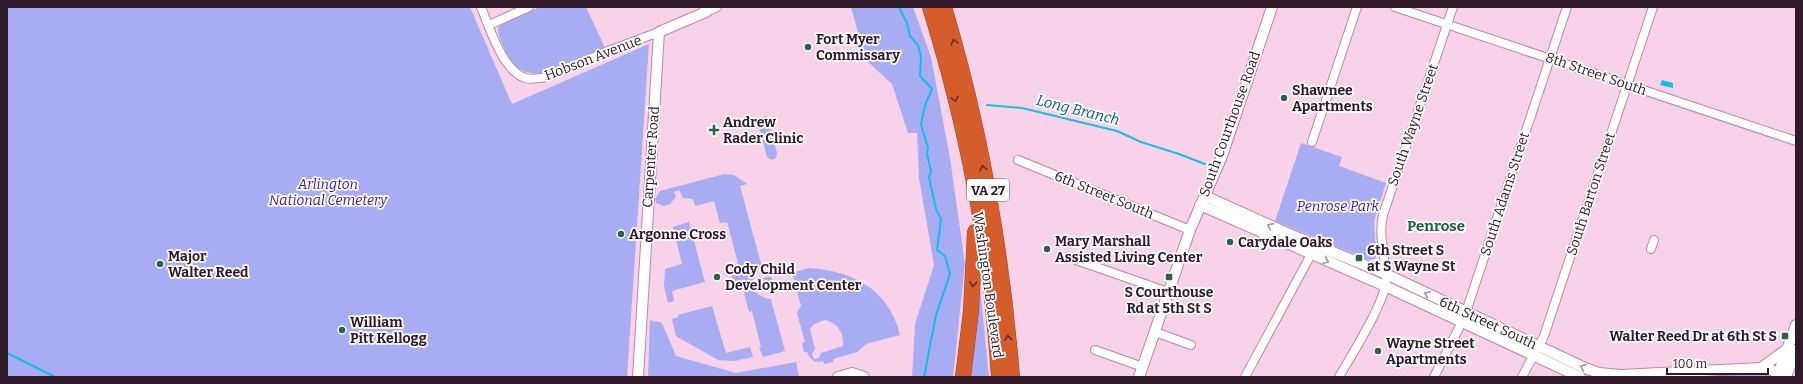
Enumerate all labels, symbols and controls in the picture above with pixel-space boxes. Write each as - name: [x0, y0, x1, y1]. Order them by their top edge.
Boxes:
- place label: Fort Myer Commissary: [816, 31, 900, 64]
- street label: Hobson Avenue: [542, 32, 644, 84]
- one-way arrow: [950, 38, 959, 45]
- marker: Fort Myer Commissary: [803, 42, 813, 52]
- street label: South Courthouse Road: [1196, 49, 1264, 199]
- street label: 8th Street South: [1543, 49, 1649, 99]
- street label: South Wayne Street: [1384, 62, 1442, 188]
- place label: Shawnee Apartments: [1292, 82, 1373, 115]
- water label: Long Branch: [1034, 91, 1122, 129]
- marker: Shawnee Apartments: [1279, 93, 1289, 103]
- one-way arrow: [950, 95, 959, 102]
- street label: Carpenter Road: [639, 106, 663, 208]
- place label: Andrew Rader Clinic: [723, 114, 803, 147]
- marker: Andrew Rader Clinic: [708, 124, 720, 136]
- street label: South Adams Street: [1477, 130, 1533, 258]
- street label: South Barton Street: [1563, 130, 1619, 258]
- one-way arrow: [980, 165, 988, 171]
- street label: 6th Street South: [1052, 167, 1156, 223]
- park label: Arlington National Cemetery: [269, 176, 388, 209]
- road number: VA 27: [967, 179, 1009, 201]
- park label: Penrose Park: [1297, 198, 1380, 215]
- street label: Washington Boulevard: [969, 211, 1007, 359]
- district label: Penrose: [1407, 217, 1465, 235]
- one-way arrow: [1266, 222, 1273, 230]
- place label: Argonne Cross: [629, 226, 726, 243]
- marker: Argonne Cross: [616, 229, 626, 239]
- place label: Mary Marshall Assisted Living Center: [1055, 233, 1203, 266]
- place label: Carydale Oaks: [1238, 234, 1332, 251]
- marker: Carydale Oaks: [1225, 237, 1235, 247]
- place label: 6th Street S at S Wayne St: [1367, 242, 1456, 275]
- marker: Mary Marshall Assisted Living Center: [1042, 244, 1052, 254]
- place label: Major Walter Reed: [168, 248, 249, 281]
- marker: 6th Street S at S Wayne St: [1354, 253, 1364, 263]
- one-way arrow: [1321, 256, 1329, 264]
- marker: Major Walter Reed: [155, 259, 165, 269]
- place label: Cody Child Development Center: [725, 261, 862, 294]
- marker: Cody Child Development Center: [712, 272, 722, 282]
- marker: S Courthouse Rd at 5th St S: [1164, 272, 1174, 282]
- one-way arrow: [968, 281, 977, 287]
- place label: S Courthouse Rd at 5th St S: [1125, 284, 1214, 317]
- one-way arrow: [1424, 291, 1432, 299]
- street label: 6th Street South: [1437, 293, 1540, 353]
- place label: William Pitt Kellogg: [350, 314, 427, 347]
- marker: William Pitt Kellogg: [337, 325, 347, 335]
- place label: Walter Reed Dr at 6th St S: [1609, 328, 1777, 345]
- marker: Walter Reed Dr at 6th St S: [1780, 331, 1790, 341]
- one-way arrow: [1004, 335, 1013, 341]
- place label: Wayne Street Apartments: [1386, 335, 1475, 368]
- marker: Wayne Street Apartments: [1373, 346, 1383, 356]
- scale bar: [1667, 350, 1768, 376]
- text: 100 m: [1673, 357, 1708, 371]
- one-way arrow: [1580, 363, 1587, 371]

